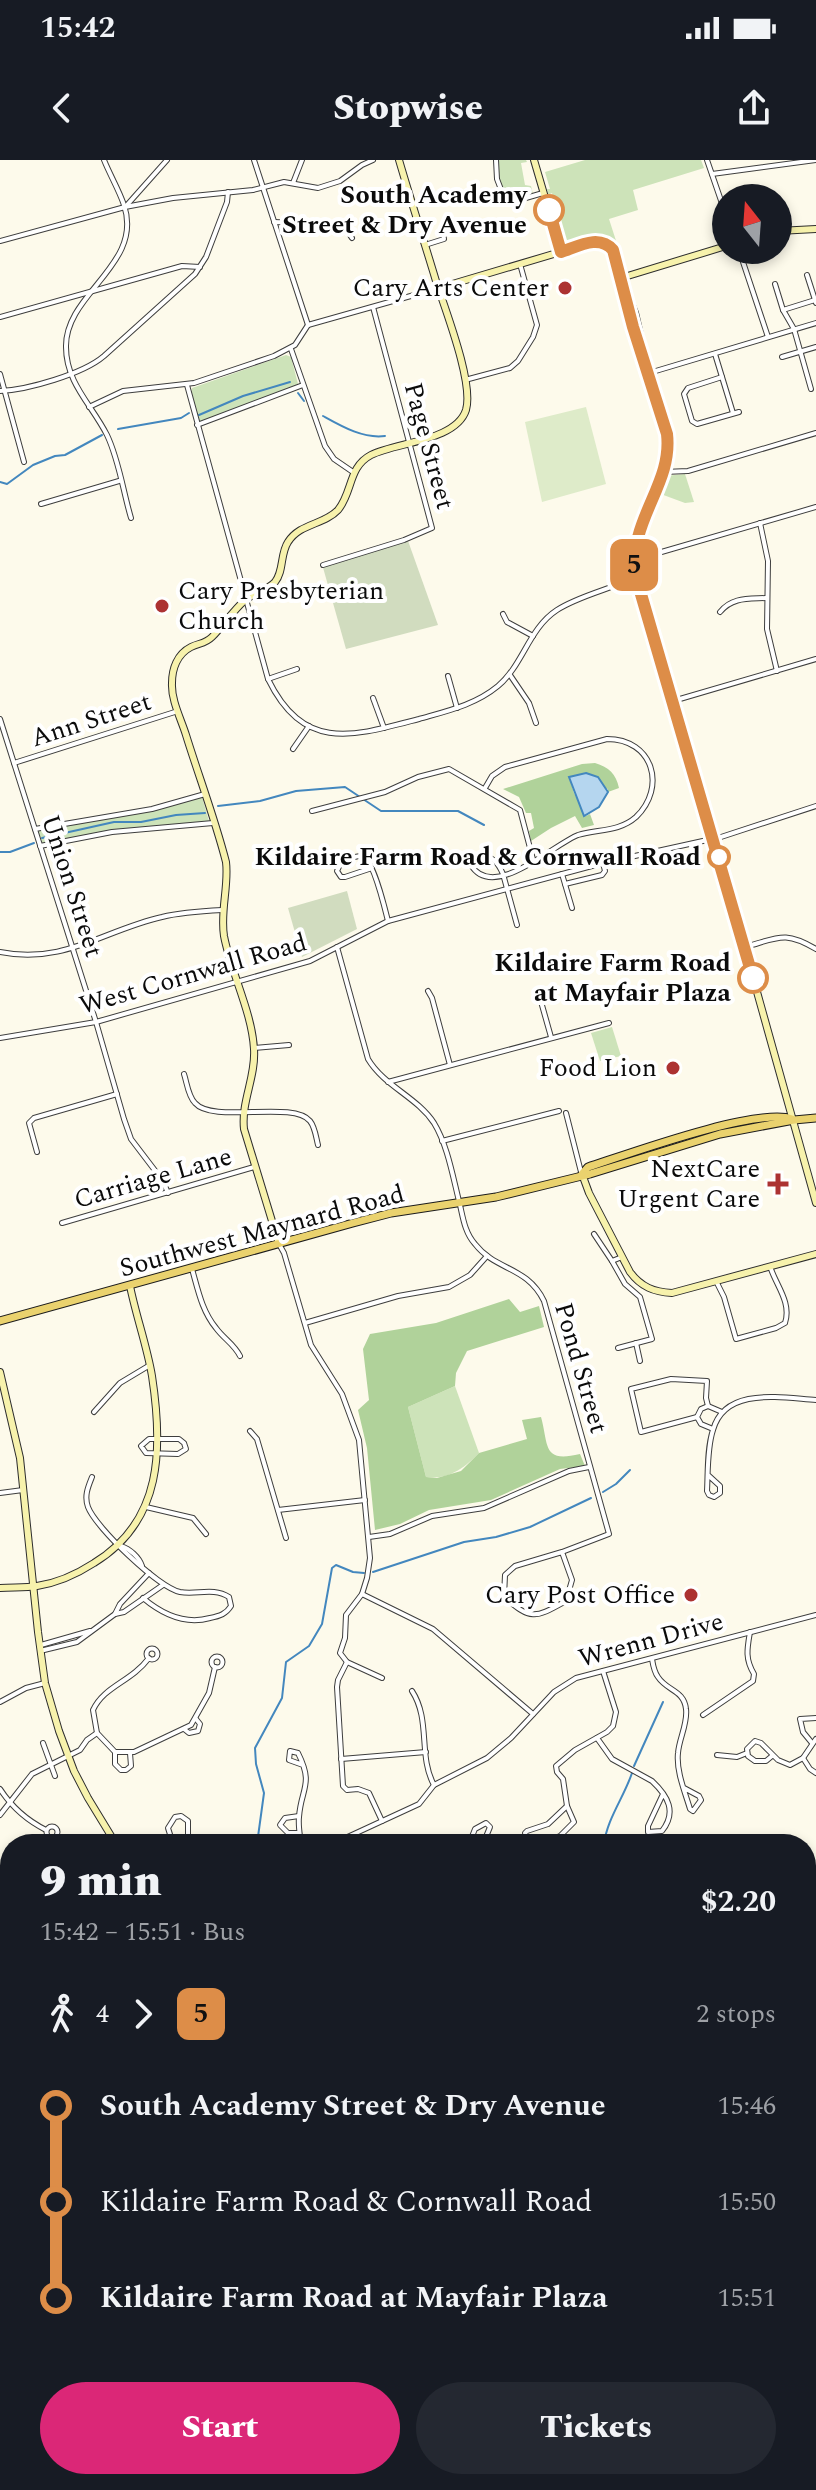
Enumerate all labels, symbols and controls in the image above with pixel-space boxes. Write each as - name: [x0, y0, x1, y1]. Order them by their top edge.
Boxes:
- text: 15:42: [40, 5, 115, 51]
- text: Stopwise: [333, 81, 483, 136]
- icon: back: [40, 86, 84, 130]
- icon: share: [732, 86, 776, 130]
- place label: South Academy Street & Dry Avenue: [282, 175, 529, 245]
- north arrow: [712, 184, 792, 264]
- map controls: [712, 184, 792, 264]
- marker: South Academy Street & Dry Avenue: [534, 195, 564, 225]
- place label: Cary Arts Center: [353, 268, 549, 308]
- marker: Cary Arts Center: [556, 279, 574, 297]
- street label: Page Street: [393, 378, 465, 514]
- line badge: 5: [608, 539, 660, 591]
- text: 5: [626, 543, 642, 586]
- place label: Cary Presbyterian Church: [178, 571, 384, 641]
- marker: Cary Presbyterian Church: [153, 597, 171, 615]
- street label: Ann Street: [26, 682, 156, 758]
- street label: Union Street: [30, 810, 114, 962]
- place label: Kildaire Farm Road & Cornwall Road: [254, 837, 701, 877]
- marker: Kildaire Farm Road & Cornwall Road: [708, 846, 730, 868]
- street label: West Cornwall Road: [75, 922, 311, 1026]
- place label: Kildaire Farm Road at Mayfair Plaza: [494, 943, 732, 1013]
- marker: Kildaire Farm Road at Mayfair Plaza: [738, 963, 768, 993]
- place label: Food Lion: [539, 1048, 657, 1088]
- marker: Food Lion: [664, 1059, 682, 1077]
- street label: Carriage Lane: [69, 1136, 237, 1220]
- place label: NextCare Urgent Care: [617, 1149, 760, 1219]
- marker: NextCare Urgent Care: [767, 1173, 789, 1195]
- street label: Southwest Maynard Road: [115, 1174, 409, 1288]
- street label: Pond Street: [543, 1298, 619, 1438]
- place label: Cary Post Office: [485, 1575, 675, 1615]
- marker: Cary Post Office: [682, 1586, 700, 1604]
- street label: Wrenn Drive: [574, 1601, 728, 1679]
- text: 9 min: [40, 1848, 162, 1915]
- text: $2.20: [701, 1879, 776, 1925]
- text: 15:42 – 15:51 · Bus: [40, 1912, 245, 1952]
- icon: walk: [40, 1992, 84, 2036]
- icon: forward: [121, 1992, 165, 2036]
- text: 5: [193, 1992, 209, 2035]
- text: 4: [96, 1994, 109, 2034]
- text: 2 stops: [696, 1994, 776, 2034]
- text: South Academy Street & Dry Avenue: [100, 2083, 606, 2129]
- text: 15:46: [717, 2086, 776, 2126]
- text: Kildaire Farm Road & Cornwall Road: [100, 2179, 592, 2225]
- text: 15:50: [717, 2182, 776, 2222]
- text: Kildaire Farm Road at Mayfair Plaza: [100, 2275, 608, 2321]
- text: 15:51: [717, 2278, 776, 2318]
- button: Start: [40, 2382, 400, 2474]
- button: Tickets: [416, 2382, 776, 2474]

